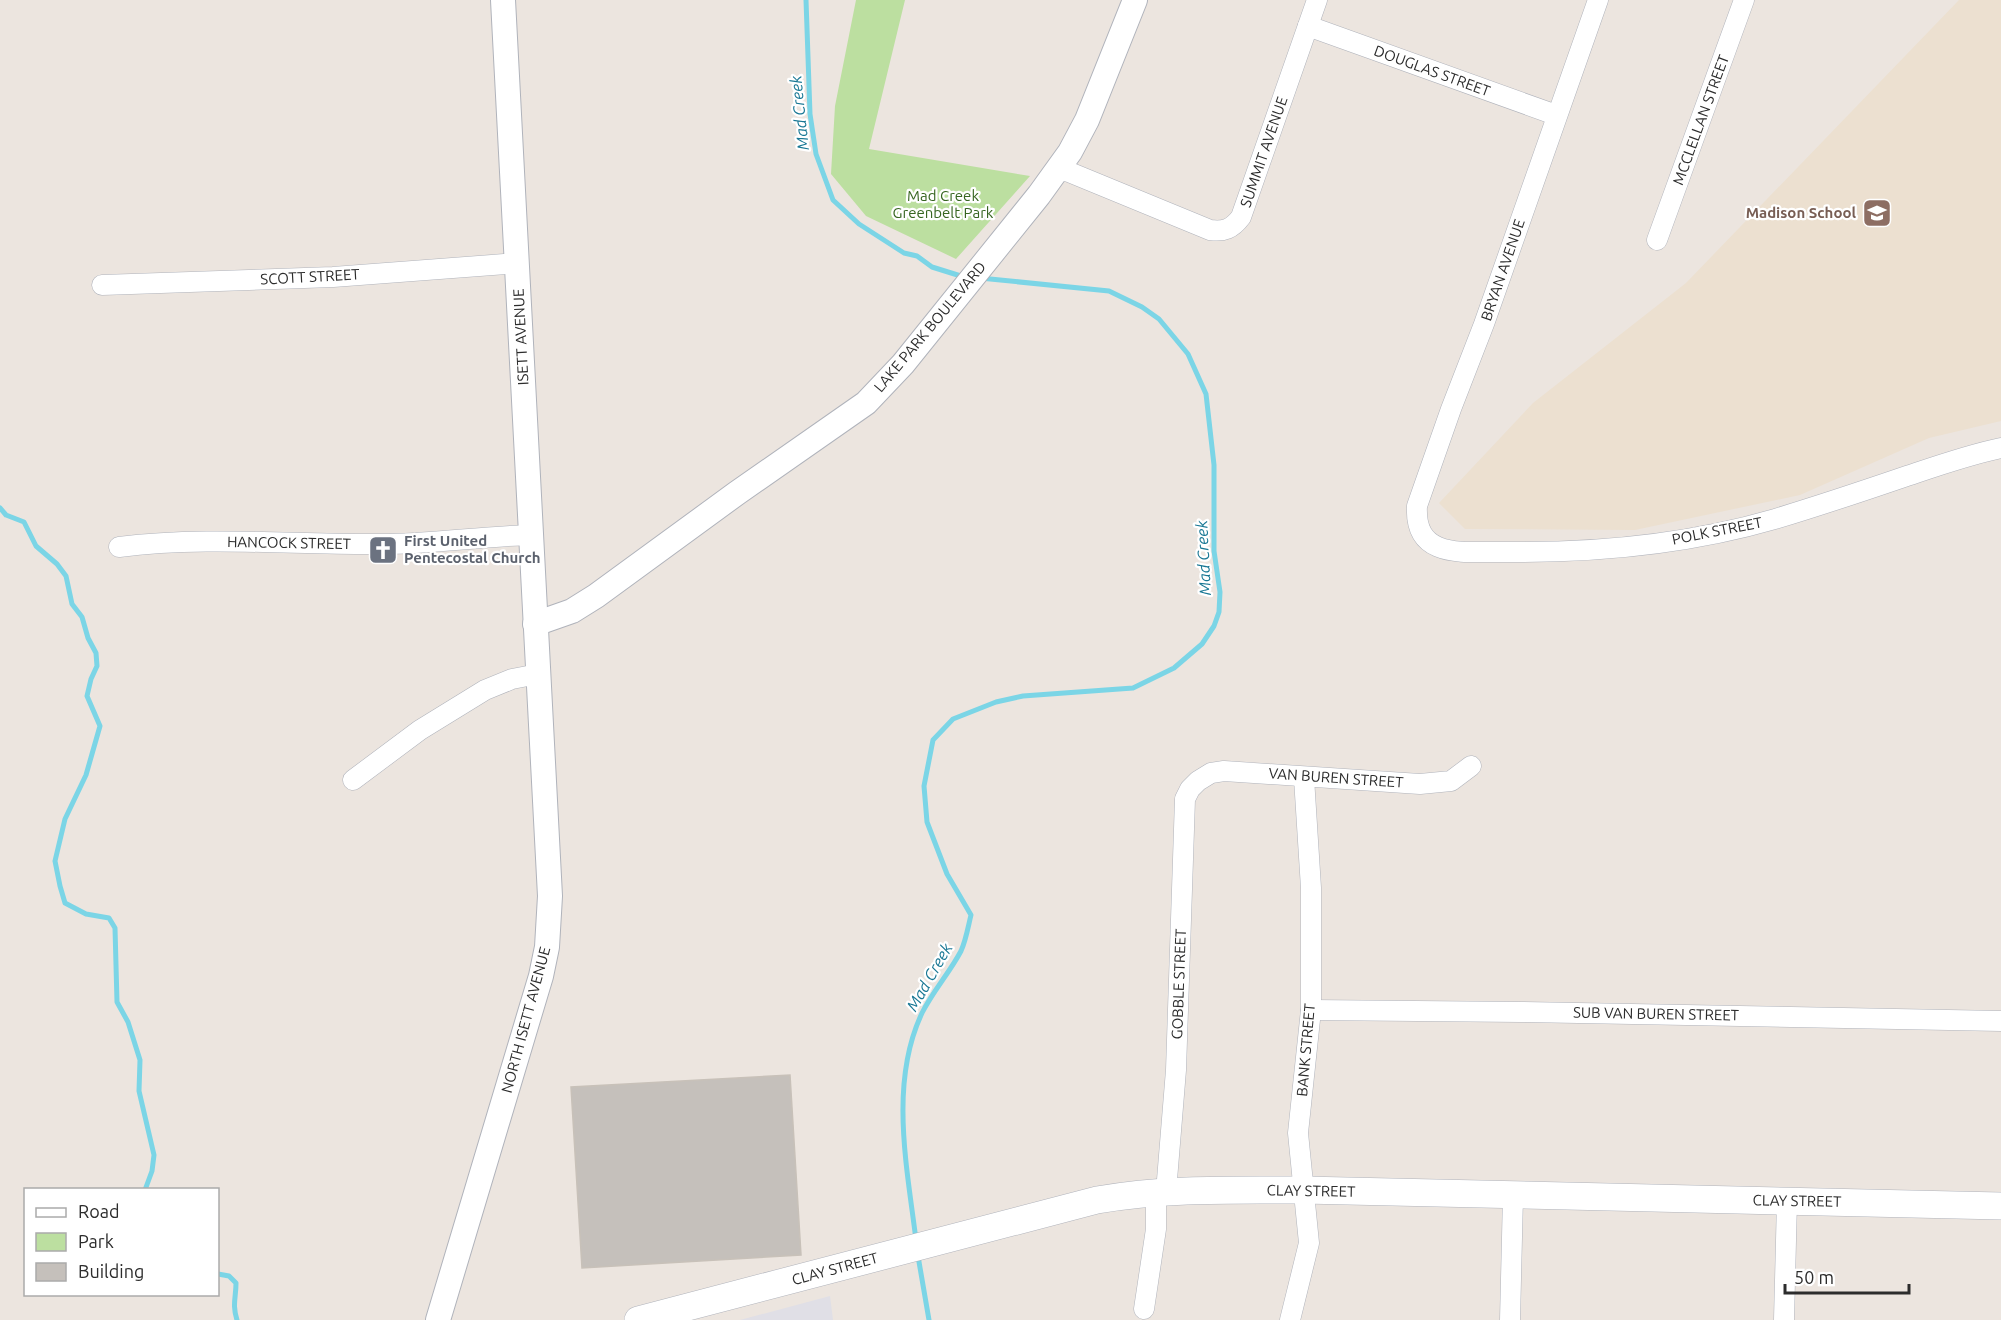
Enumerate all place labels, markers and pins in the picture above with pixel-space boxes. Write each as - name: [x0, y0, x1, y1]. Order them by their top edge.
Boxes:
- school or university icon: Madison School: [1861, 197, 1893, 229]
- place label: Madison School: [1746, 204, 1856, 221]
- place label: First United Pentecostal Church: [404, 532, 541, 566]
- church icon: First United Pentecostal Church: [367, 534, 399, 566]

